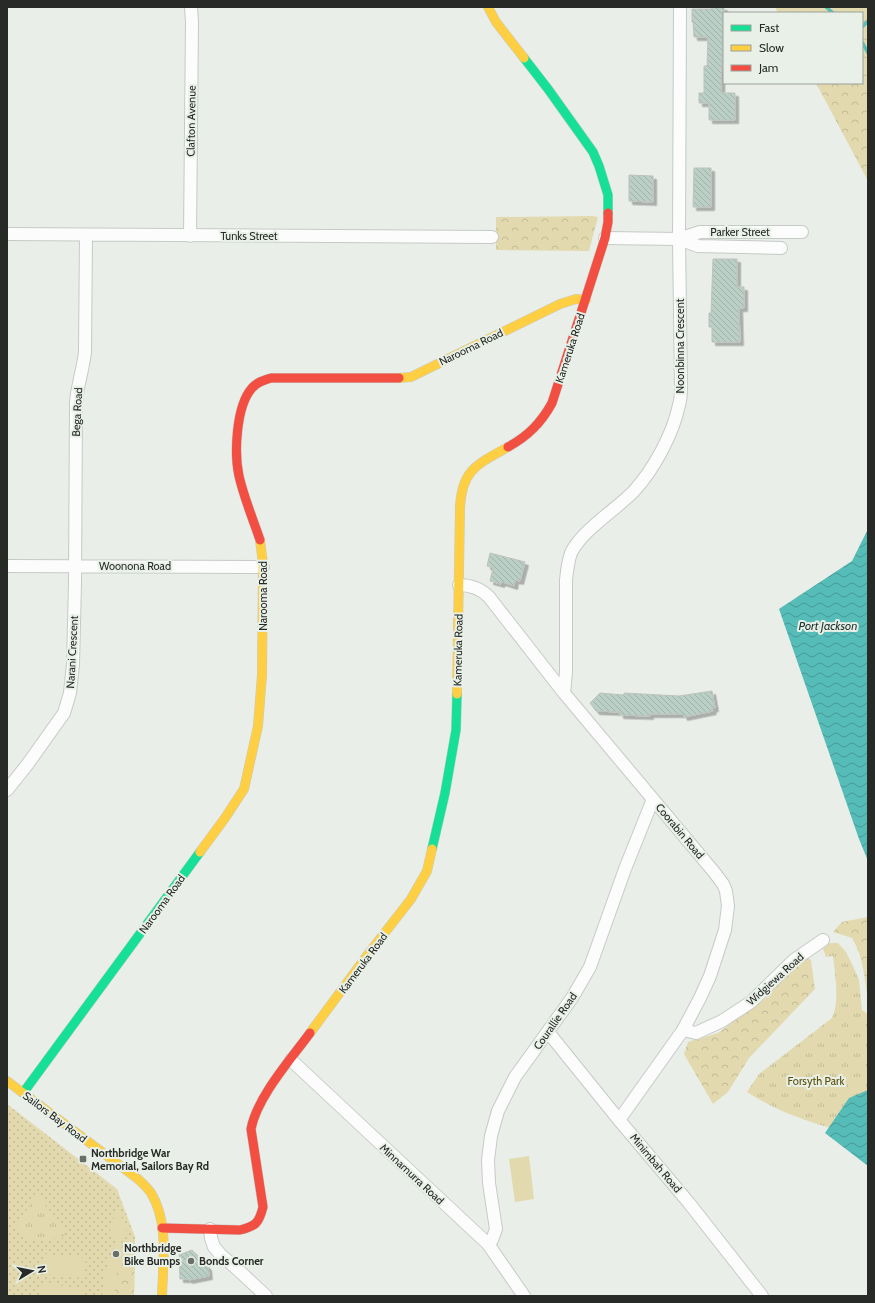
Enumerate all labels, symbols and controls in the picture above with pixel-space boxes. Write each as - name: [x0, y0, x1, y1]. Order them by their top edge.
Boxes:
- legend: [723, 12, 863, 84]
- text: Fast: [759, 20, 779, 35]
- text: Slow: [759, 40, 784, 55]
- text: Jam: [758, 60, 778, 75]
- street label: Clafton Avenue: [183, 85, 199, 157]
- street label: Parker Street: [710, 225, 770, 239]
- street label: Tunks Street: [220, 229, 278, 243]
- street label: Noonbinna Crescent: [673, 298, 687, 393]
- street label: Kameruka Road: [552, 311, 588, 385]
- street label: Narooma Road: [437, 325, 505, 369]
- street label: Bega Road: [69, 387, 85, 437]
- street label: Woonona Road: [99, 559, 171, 573]
- street label: Narooma Road: [256, 561, 270, 631]
- street label: Kameruka Road: [450, 614, 466, 686]
- street label: Narani Crescent: [63, 615, 81, 689]
- water label: Port Jackson: [799, 618, 857, 633]
- street label: Coorabin Road: [653, 800, 707, 862]
- street label: Narooma Road: [136, 872, 188, 936]
- street label: Kameruka Road: [336, 930, 390, 996]
- street label: Widgiewa Road: [744, 950, 806, 1008]
- street label: Courallie Road: [530, 990, 580, 1052]
- park label: Forsyth Park: [788, 1074, 845, 1088]
- street label: Sailors Bay Road: [20, 1088, 90, 1146]
- street label: Minimbah Road: [627, 1131, 685, 1195]
- street label: Minnamurra Road: [377, 1141, 447, 1207]
- place label: Northbridge War Memorial, Sailors Bay Rd: [91, 1146, 209, 1173]
- marker: Northbridge War Memorial, Sailors Bay Rd: [78, 1154, 88, 1164]
- place label: Northbridge Bike Bumps: [124, 1241, 182, 1268]
- marker: Northbridge Bike Bumps: [111, 1249, 121, 1259]
- north arrow: [12, 1251, 52, 1291]
- place label: Bonds Corner: [199, 1254, 264, 1268]
- marker: Bonds Corner: [186, 1256, 196, 1266]
- text: N: [34, 1264, 49, 1274]

